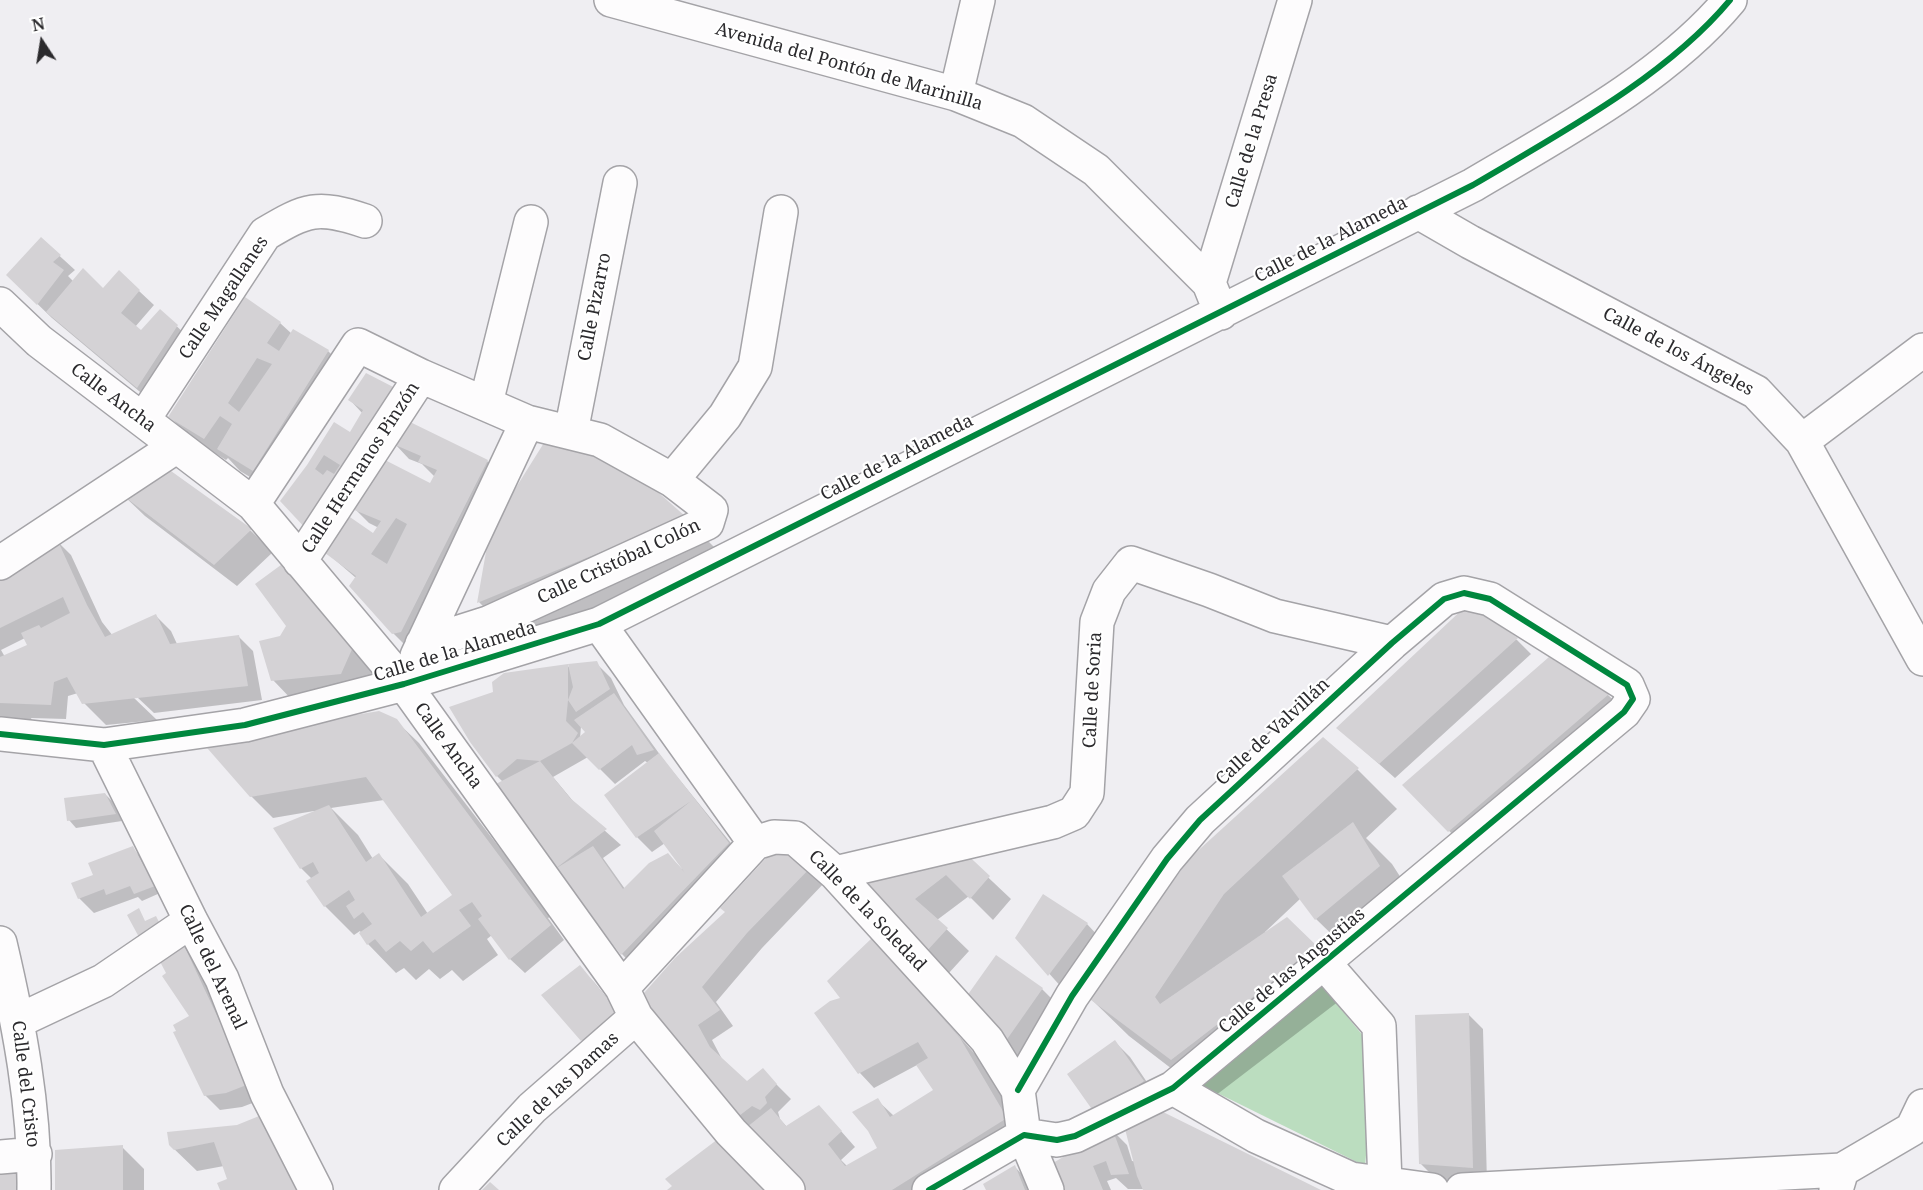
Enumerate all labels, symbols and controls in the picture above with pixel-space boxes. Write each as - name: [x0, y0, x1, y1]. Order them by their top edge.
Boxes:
- north arrow: [12, 12, 72, 72]
- text: N: [30, 12, 47, 36]
- street label: Avenida del Pontón de Marinilla: [713, 18, 985, 116]
- street label: Calle de la Presa: [1221, 71, 1283, 211]
- street label: Calle de la Alameda: [1251, 192, 1411, 288]
- street label: Calle Magallanes: [175, 232, 273, 364]
- street label: Calle Pizarro: [574, 251, 616, 363]
- street label: Calle de los Ángeles: [1599, 303, 1757, 401]
- street label: Calle Ancha: [66, 359, 160, 437]
- street label: Calle Hermanos Pinzón: [297, 378, 425, 558]
- street label: Calle de la Alameda: [817, 410, 977, 506]
- street label: Calle Cristóbal Colón: [534, 515, 704, 609]
- street label: Calle de la Alameda: [371, 617, 539, 687]
- street label: Calle de Soria: [1079, 631, 1107, 749]
- street label: Calle de Valvillán: [1212, 674, 1334, 790]
- street label: Calle Ancha: [409, 699, 487, 793]
- street label: Calle de la Soledad: [804, 846, 930, 976]
- street label: Calle del Arenal: [174, 901, 250, 1033]
- street label: Calle de las Angustias: [1214, 903, 1370, 1039]
- street label: Calle del Cristo: [6, 1019, 44, 1149]
- street label: Calle de las Damas: [492, 1028, 624, 1152]

